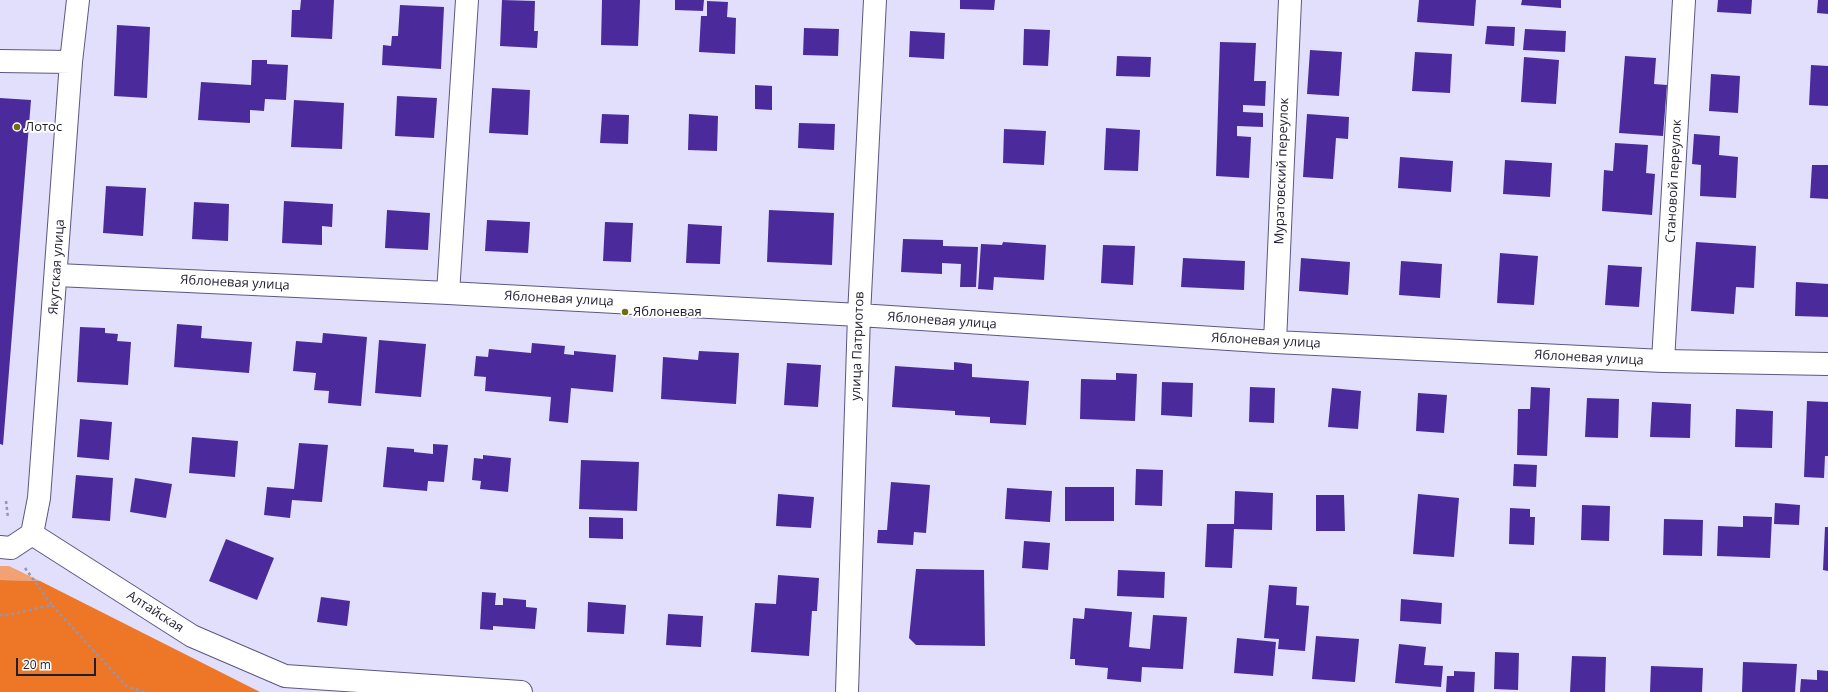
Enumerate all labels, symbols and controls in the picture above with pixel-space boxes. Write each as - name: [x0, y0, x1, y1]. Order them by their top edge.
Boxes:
- street label: Муратовский переулок: [1272, 97, 1292, 245]
- place label: Лотос: [25, 119, 62, 135]
- street label: Становой переулок: [1663, 119, 1685, 243]
- marker: Лотос: [12, 122, 22, 132]
- street label: Якутская улица: [46, 219, 68, 315]
- street label: Яблоневая улица: [180, 272, 290, 294]
- street label: Яблоневая улица: [504, 288, 614, 310]
- street label: улица Патриотов: [848, 291, 868, 401]
- place label: Яблоневая: [633, 304, 702, 320]
- marker: Яблоневая: [620, 307, 630, 317]
- street label: Яблоневая улица: [887, 309, 997, 333]
- street label: Яблоневая улица: [1211, 330, 1321, 352]
- street label: Яблоневая улица: [1534, 347, 1644, 369]
- street label: Алтайская: [124, 588, 186, 636]
- scale bar: [18, 650, 98, 676]
- text: 20 m: [23, 656, 51, 673]

